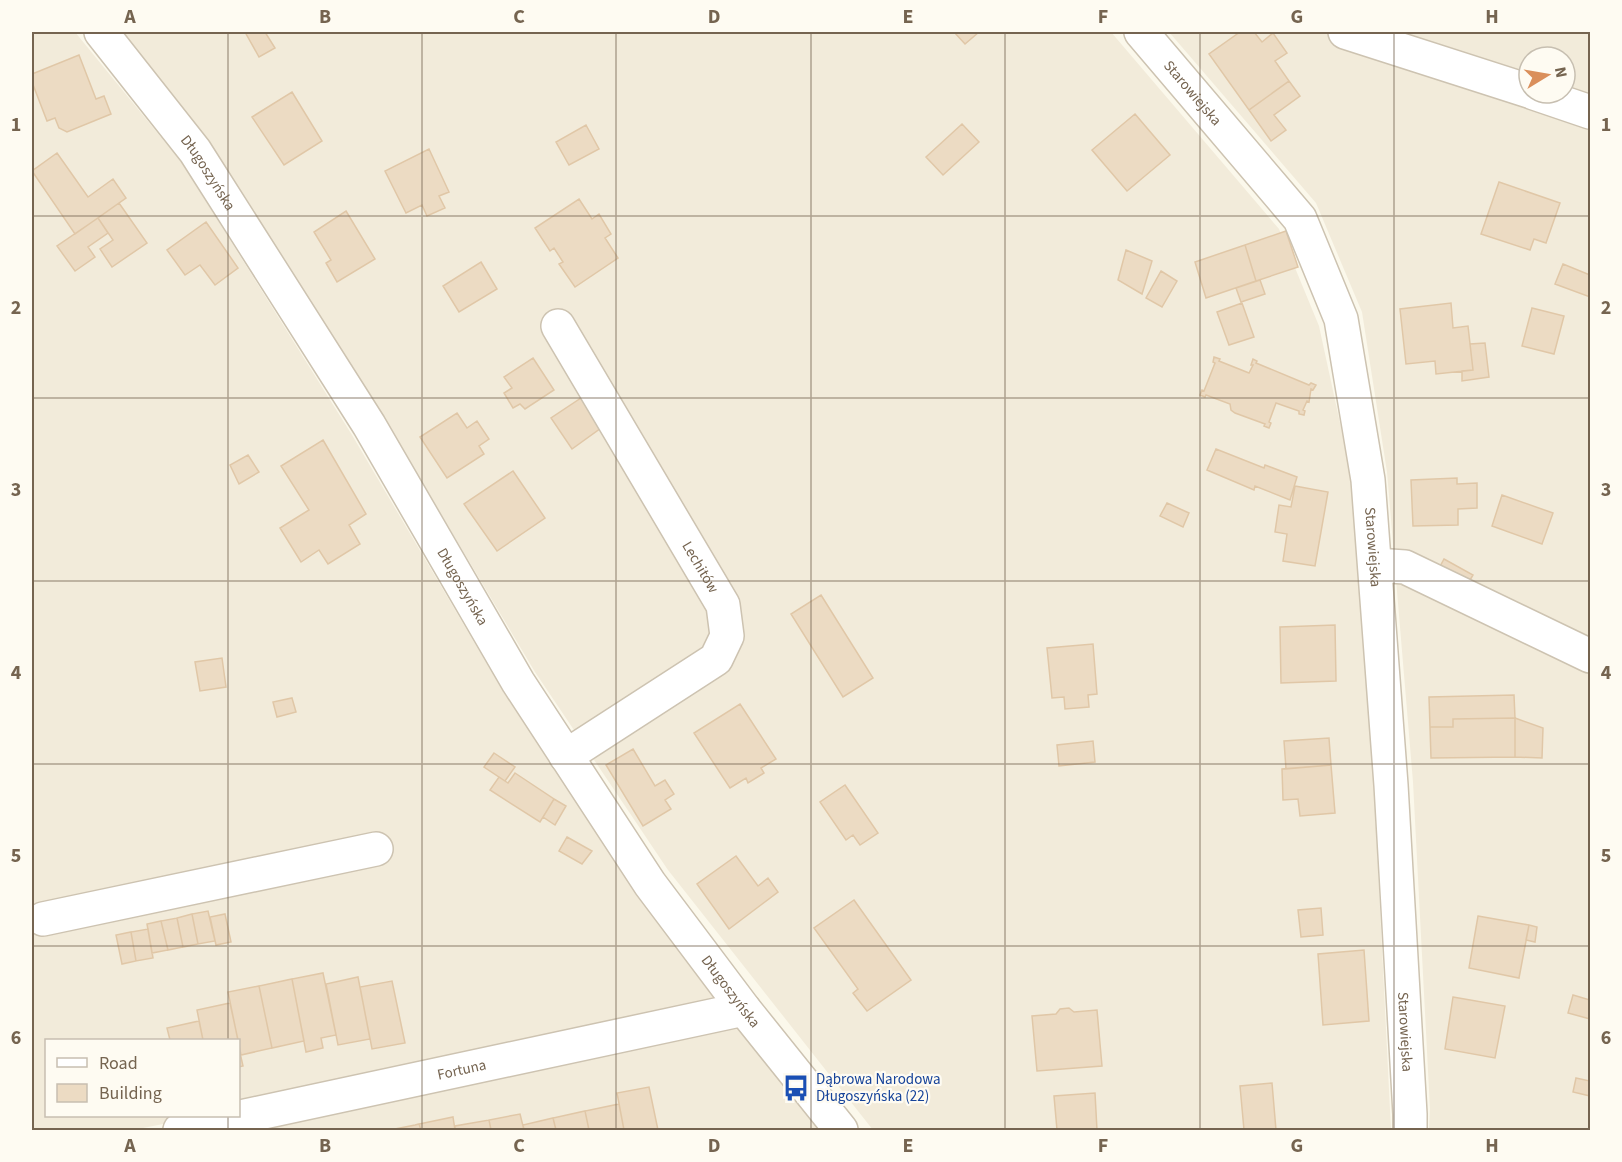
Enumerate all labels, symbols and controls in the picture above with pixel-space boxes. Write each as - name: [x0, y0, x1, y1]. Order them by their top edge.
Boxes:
- text: A: [123, 3, 136, 31]
- text: B: [319, 3, 331, 31]
- text: C: [513, 3, 525, 31]
- text: D: [708, 3, 720, 31]
- text: E: [903, 3, 913, 31]
- text: F: [1098, 3, 1108, 31]
- text: G: [1291, 3, 1303, 31]
- text: H: [1485, 3, 1499, 31]
- north arrow: [1517, 45, 1577, 105]
- street label: Starowiejska: [1159, 56, 1226, 131]
- text: N: [1549, 65, 1573, 80]
- text: 1: [11, 111, 21, 139]
- text: 1: [1601, 111, 1611, 139]
- street label: Długoszyńska: [175, 131, 240, 215]
- text: 2: [11, 294, 21, 322]
- text: 2: [1601, 294, 1611, 322]
- text: 3: [11, 476, 21, 504]
- text: 3: [1601, 476, 1611, 504]
- street label: Starowiejska: [1359, 506, 1386, 588]
- street label: Lechitów: [677, 537, 724, 597]
- street label: Długoszyńska: [432, 544, 493, 629]
- text: 4: [11, 659, 22, 687]
- text: 4: [1601, 659, 1612, 687]
- text: 5: [11, 842, 21, 870]
- text: 5: [1601, 842, 1611, 870]
- street label: Długoszyńska: [696, 951, 765, 1032]
- street label: Starowiejska: [1392, 991, 1418, 1072]
- text: 6: [11, 1024, 21, 1052]
- text: 6: [1601, 1024, 1611, 1052]
- legend: [45, 1039, 240, 1117]
- text: Road: [99, 1051, 138, 1076]
- street label: Fortuna: [435, 1055, 488, 1086]
- place label: Dąbrowa Narodowa Długoszyńska (22): [816, 1069, 940, 1107]
- bus stop icon: Dąbrowa Narodowa Długoszyńska (22): [781, 1073, 811, 1103]
- text: Building: [99, 1081, 162, 1106]
- text: A: [123, 1132, 136, 1160]
- text: B: [319, 1132, 331, 1160]
- text: C: [513, 1132, 525, 1160]
- text: D: [708, 1132, 720, 1160]
- text: E: [903, 1132, 913, 1160]
- text: F: [1098, 1132, 1108, 1160]
- text: G: [1291, 1132, 1303, 1160]
- text: H: [1485, 1132, 1499, 1160]

